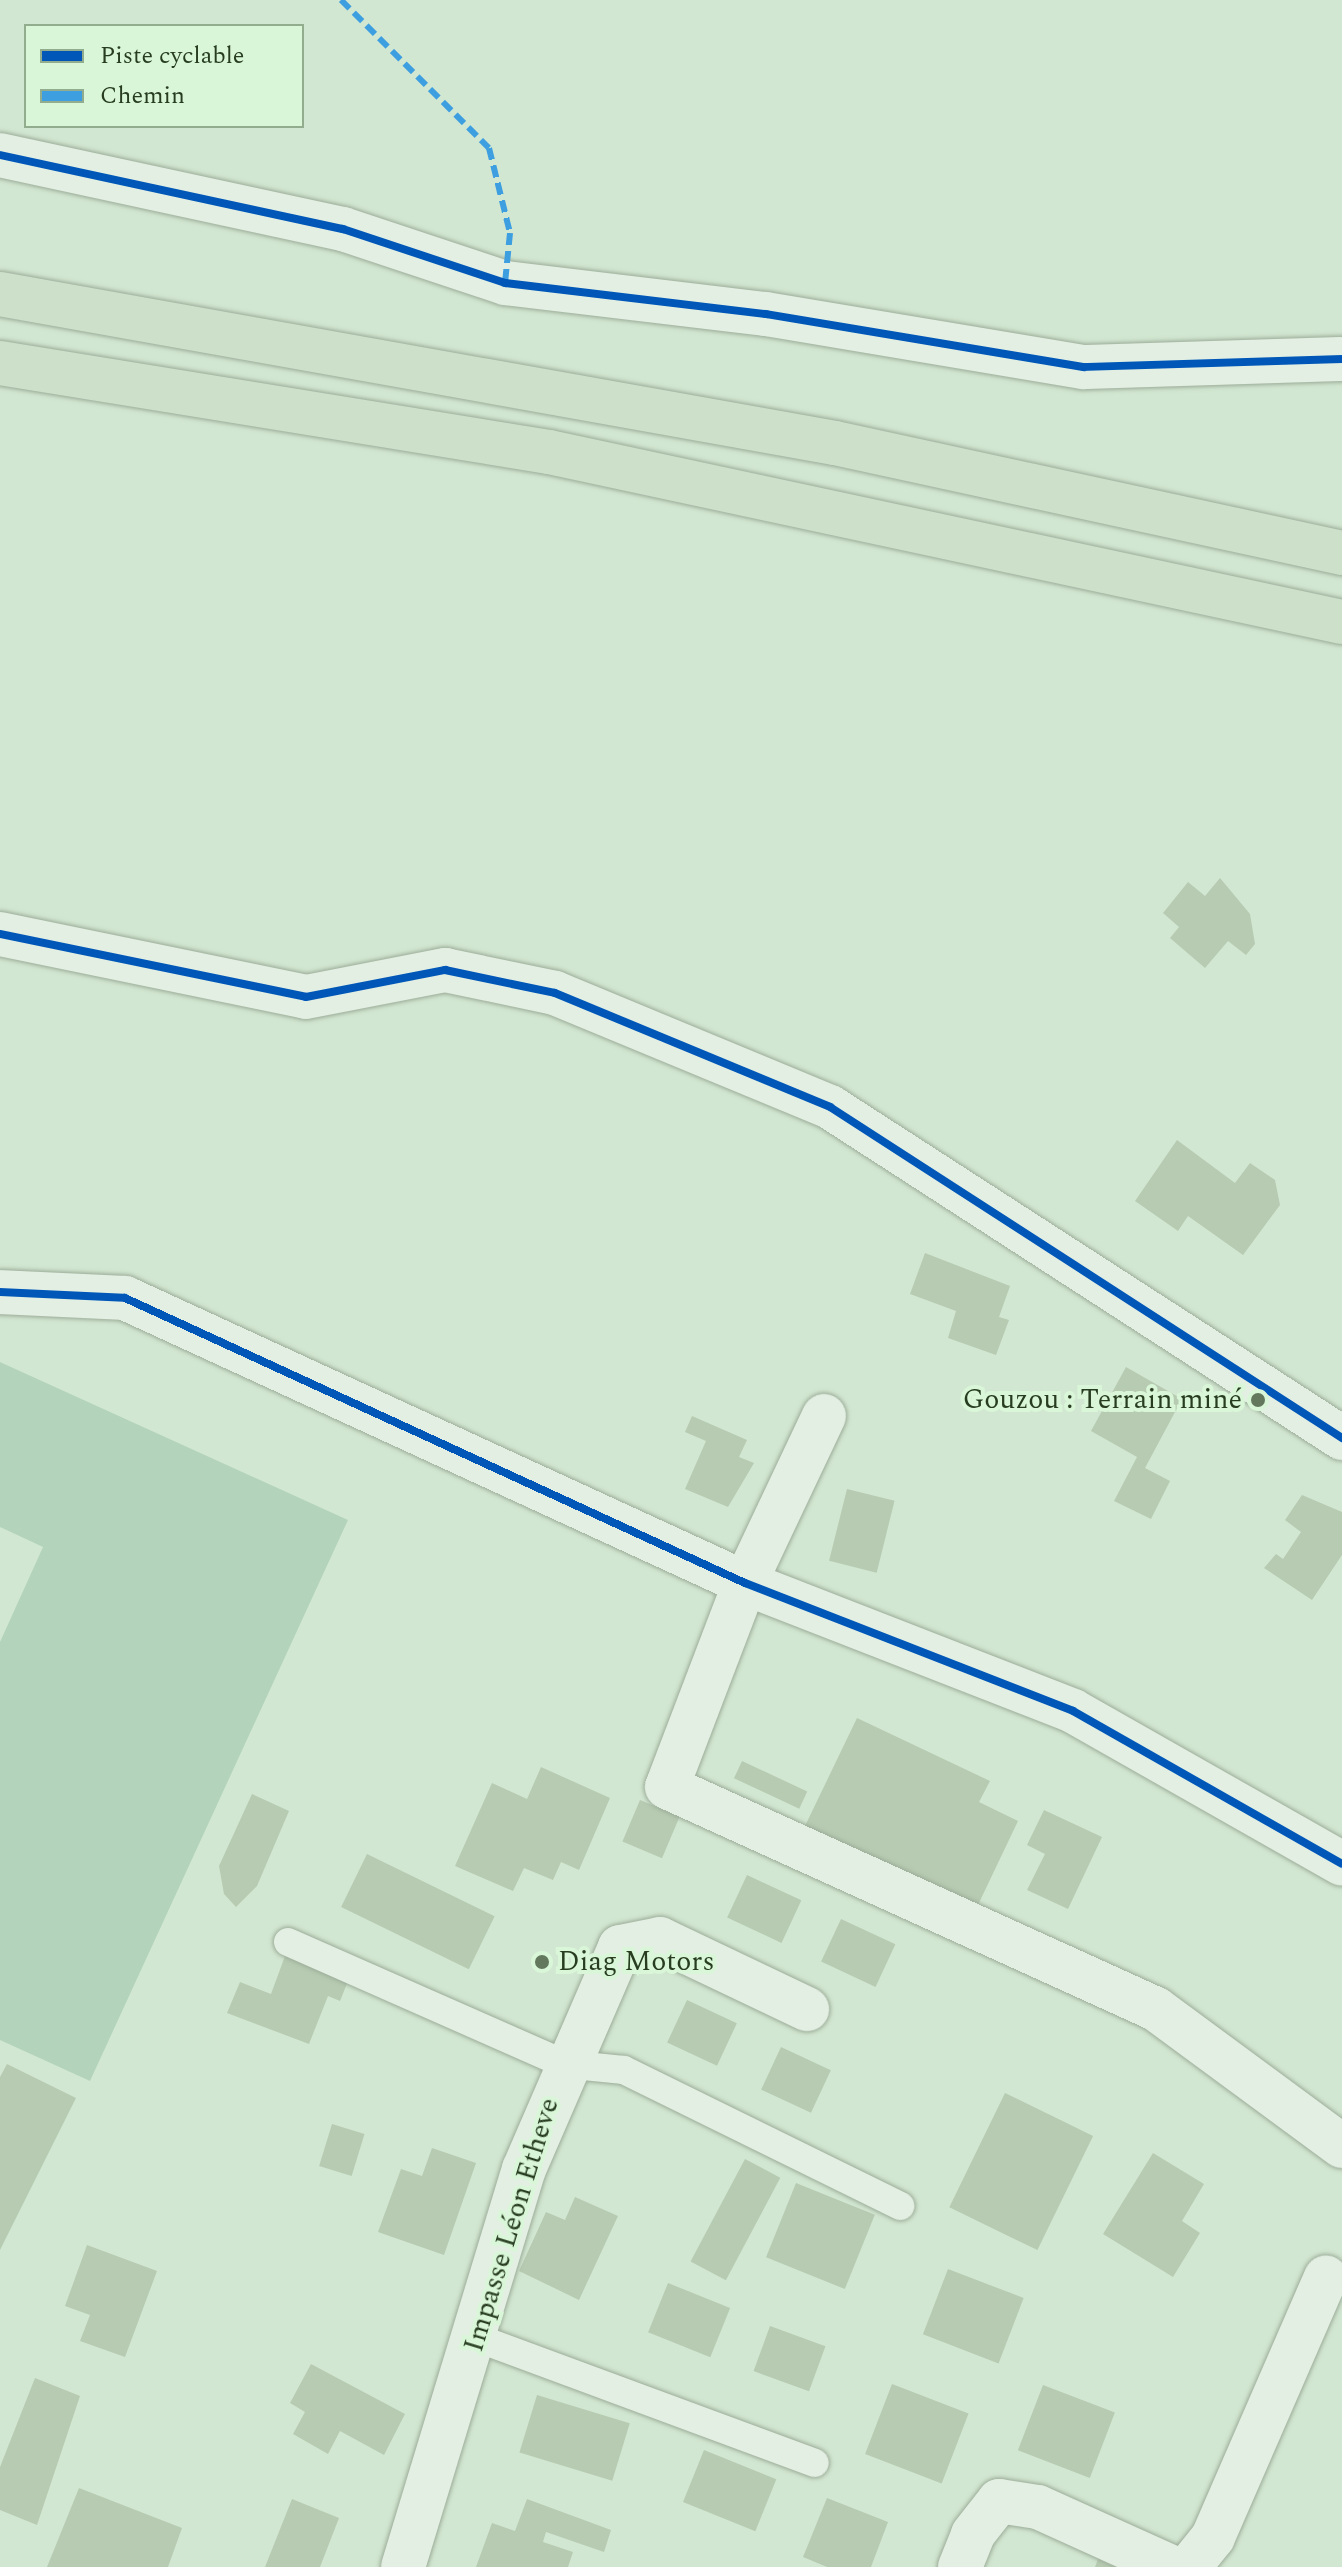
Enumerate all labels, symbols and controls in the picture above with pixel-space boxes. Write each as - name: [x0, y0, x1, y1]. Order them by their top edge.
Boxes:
- legend: [24, 24, 304, 128]
- text: Piste cyclable: [100, 38, 244, 74]
- text: Chemin: [100, 78, 185, 114]
- place label: Gouzou : Terrain miné: [963, 1383, 1242, 1417]
- marker: Gouzou : Terrain miné: [1249, 1391, 1267, 1409]
- place label: Diag Motors: [558, 1945, 715, 1979]
- marker: Diag Motors: [533, 1953, 551, 1971]
- street label: Impasse Léon Etheve: [457, 2094, 567, 2356]

